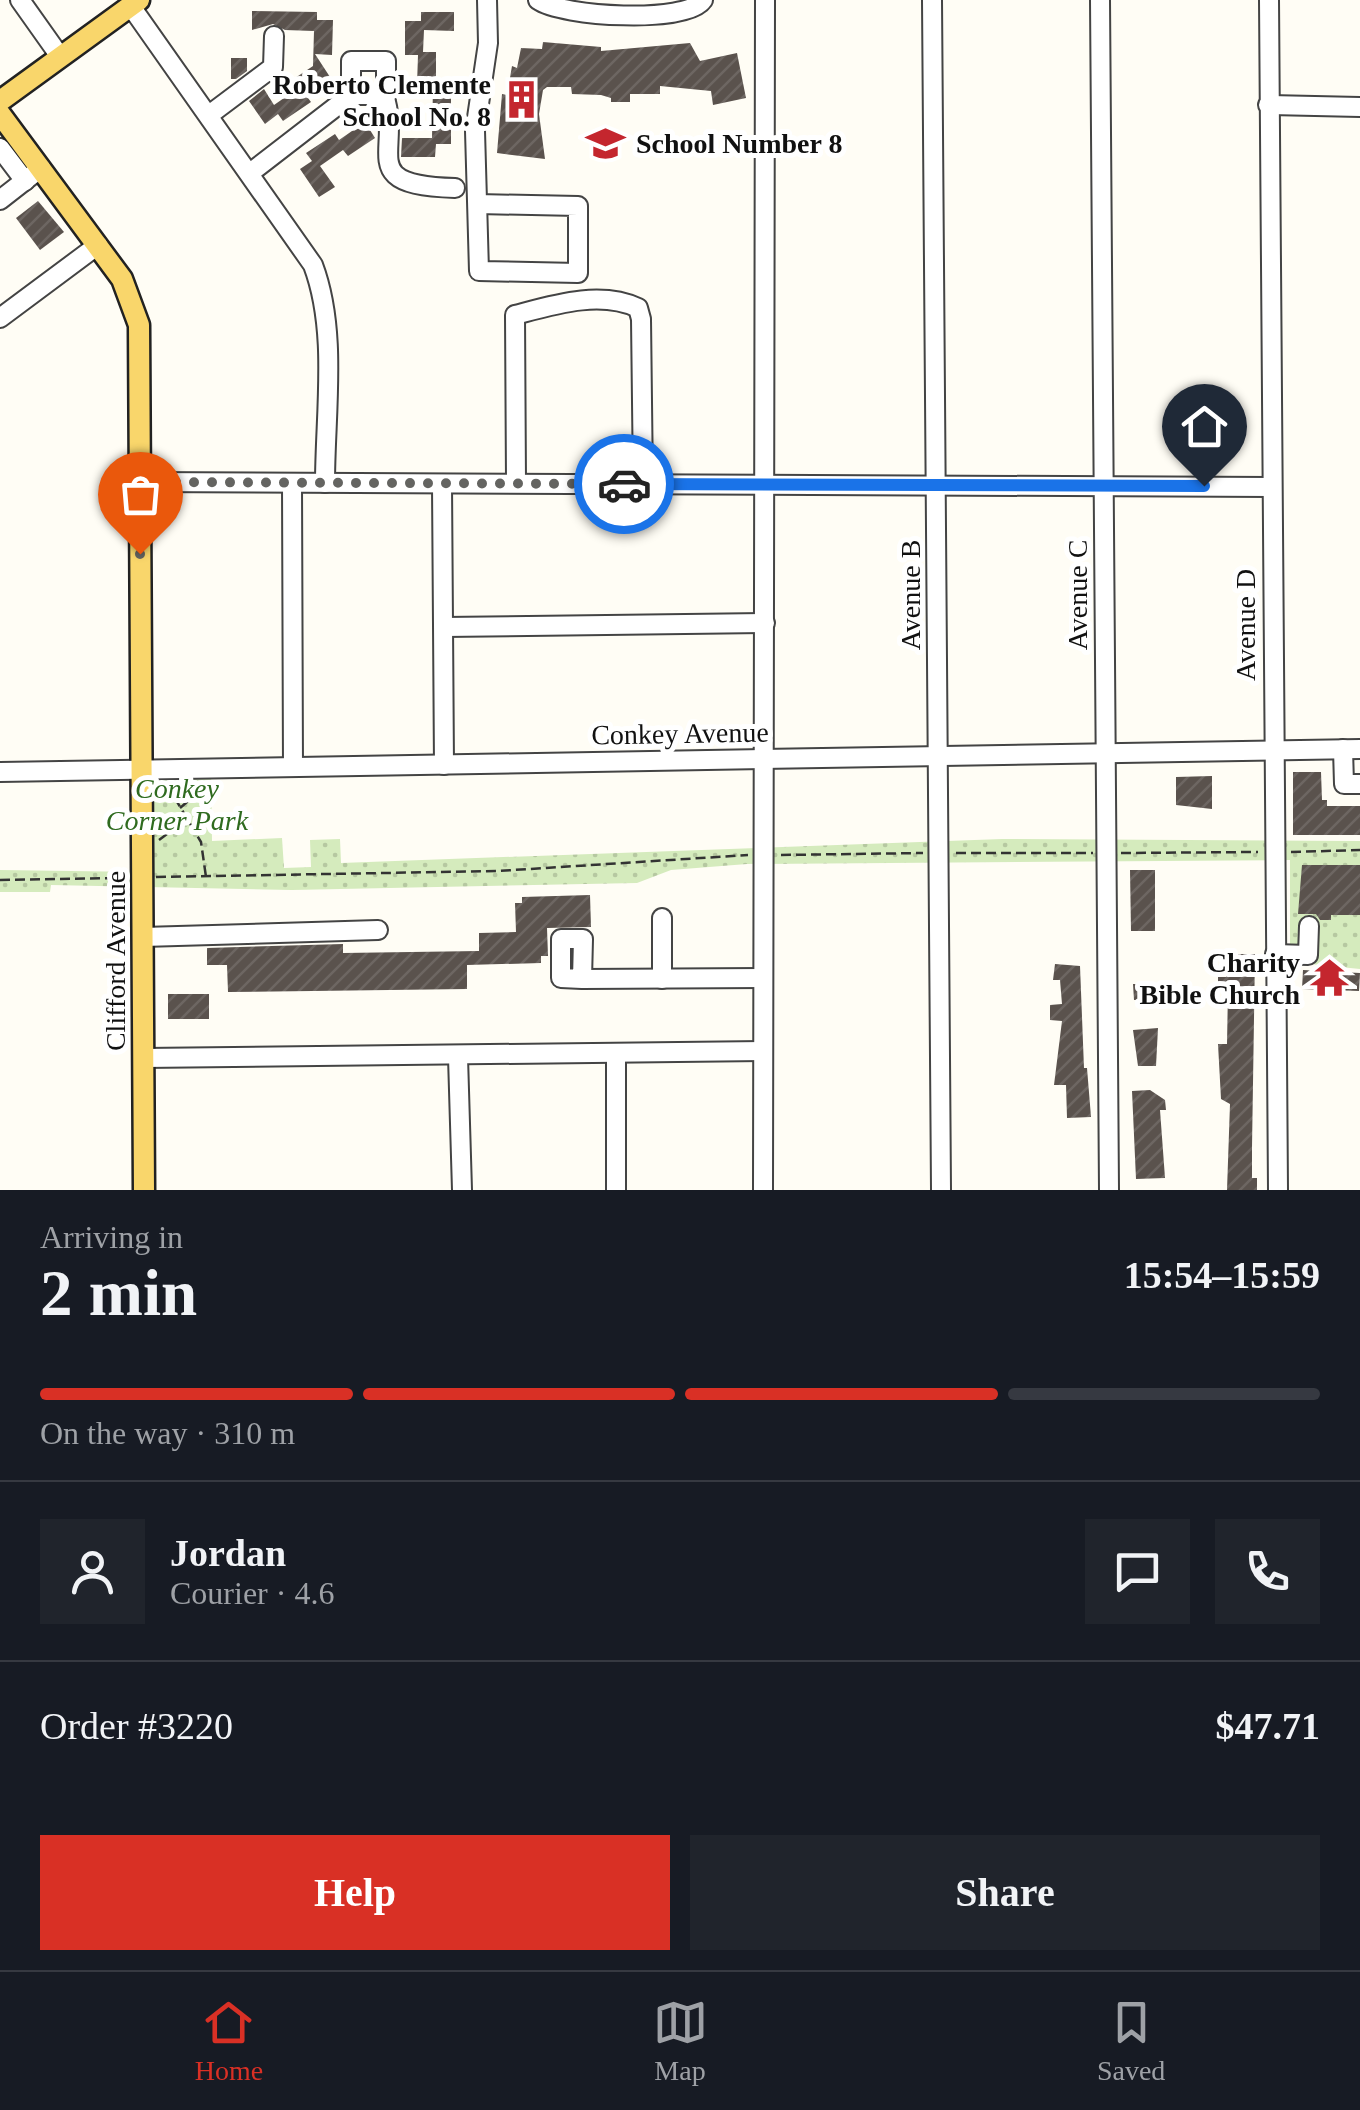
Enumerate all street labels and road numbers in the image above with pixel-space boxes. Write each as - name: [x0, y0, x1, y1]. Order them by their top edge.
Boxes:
- street label: Avenue B: [895, 540, 926, 650]
- street label: Avenue C: [1062, 540, 1093, 650]
- street label: Avenue D: [1230, 569, 1261, 681]
- street label: Conkey Avenue: [591, 716, 769, 751]
- street label: Clifford Avenue: [100, 871, 131, 1051]

